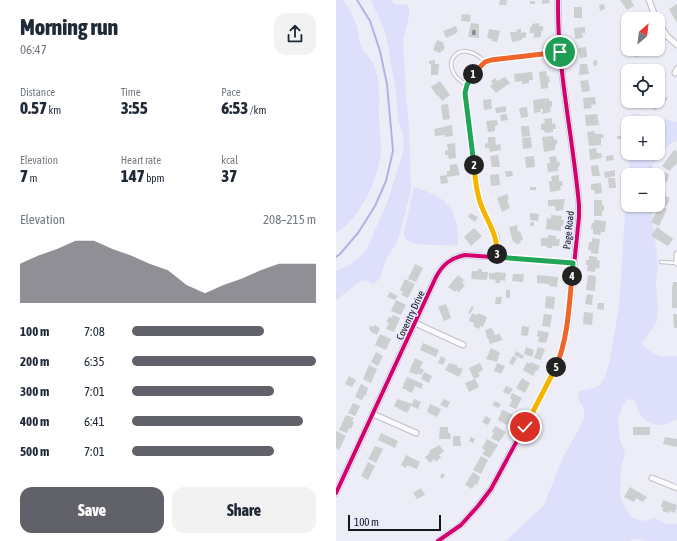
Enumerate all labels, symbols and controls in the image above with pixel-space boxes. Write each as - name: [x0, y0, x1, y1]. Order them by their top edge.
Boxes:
- north arrow: [621, 12, 665, 56]
- map controls: [621, 12, 665, 212]
- button: share: [274, 13, 316, 55]
- text: Morning run: [20, 14, 118, 40]
- house number: 8: [472, 28, 476, 37]
- pin: [543, 35, 577, 69]
- icon: arrive: [549, 41, 571, 63]
- text: 06:47: [20, 42, 47, 57]
- pin: 1: [463, 64, 483, 84]
- button: locate: [621, 64, 665, 108]
- text: 1: [470, 68, 476, 80]
- text: Distance: [20, 86, 55, 98]
- text: Time: [121, 86, 141, 98]
- text: Pace: [221, 86, 241, 98]
- text: 0.57: [20, 98, 47, 118]
- text: 3:55: [121, 98, 148, 118]
- text: 6:53: [221, 98, 248, 118]
- text: km: [47, 104, 61, 116]
- text: /km: [248, 104, 266, 116]
- button: +: [621, 116, 665, 160]
- text: Elevation: [20, 154, 58, 166]
- text: Heart rate: [121, 154, 161, 166]
- text: kcal: [221, 154, 238, 166]
- pin: 2: [464, 155, 484, 175]
- text: 2: [471, 159, 477, 171]
- text: 7: [20, 166, 28, 186]
- text: 147: [121, 166, 145, 186]
- text: 37: [221, 166, 237, 186]
- button: −: [621, 168, 665, 212]
- text: m: [28, 172, 37, 184]
- text: bpm: [145, 172, 165, 184]
- street label: Page Road: [561, 210, 576, 250]
- text: Elevation: [20, 212, 65, 227]
- text: 208–215 m: [263, 212, 316, 227]
- pin: 3: [487, 244, 507, 264]
- text: 3: [494, 248, 500, 260]
- pin: 4: [562, 266, 582, 286]
- text: 4: [569, 270, 575, 282]
- street label: Coventry Drive: [394, 288, 427, 342]
- text: 100 m: [20, 324, 49, 339]
- text: 7:08: [84, 324, 105, 339]
- text: 200 m: [20, 354, 49, 369]
- text: 6:35: [84, 354, 105, 369]
- pin: 5: [546, 357, 566, 377]
- text: 5: [553, 361, 559, 373]
- text: 300 m: [20, 384, 49, 399]
- text: 7:01: [84, 384, 105, 399]
- pin: [508, 410, 542, 444]
- text: 400 m: [20, 414, 49, 429]
- text: 6:41: [84, 414, 105, 429]
- icon: check: [514, 416, 536, 438]
- text: 500 m: [20, 444, 49, 459]
- text: 7:01: [84, 444, 105, 459]
- button: Save: [20, 487, 164, 533]
- button: Share: [172, 487, 316, 533]
- scale bar: [348, 513, 441, 532]
- text: 100 m: [354, 516, 379, 528]

